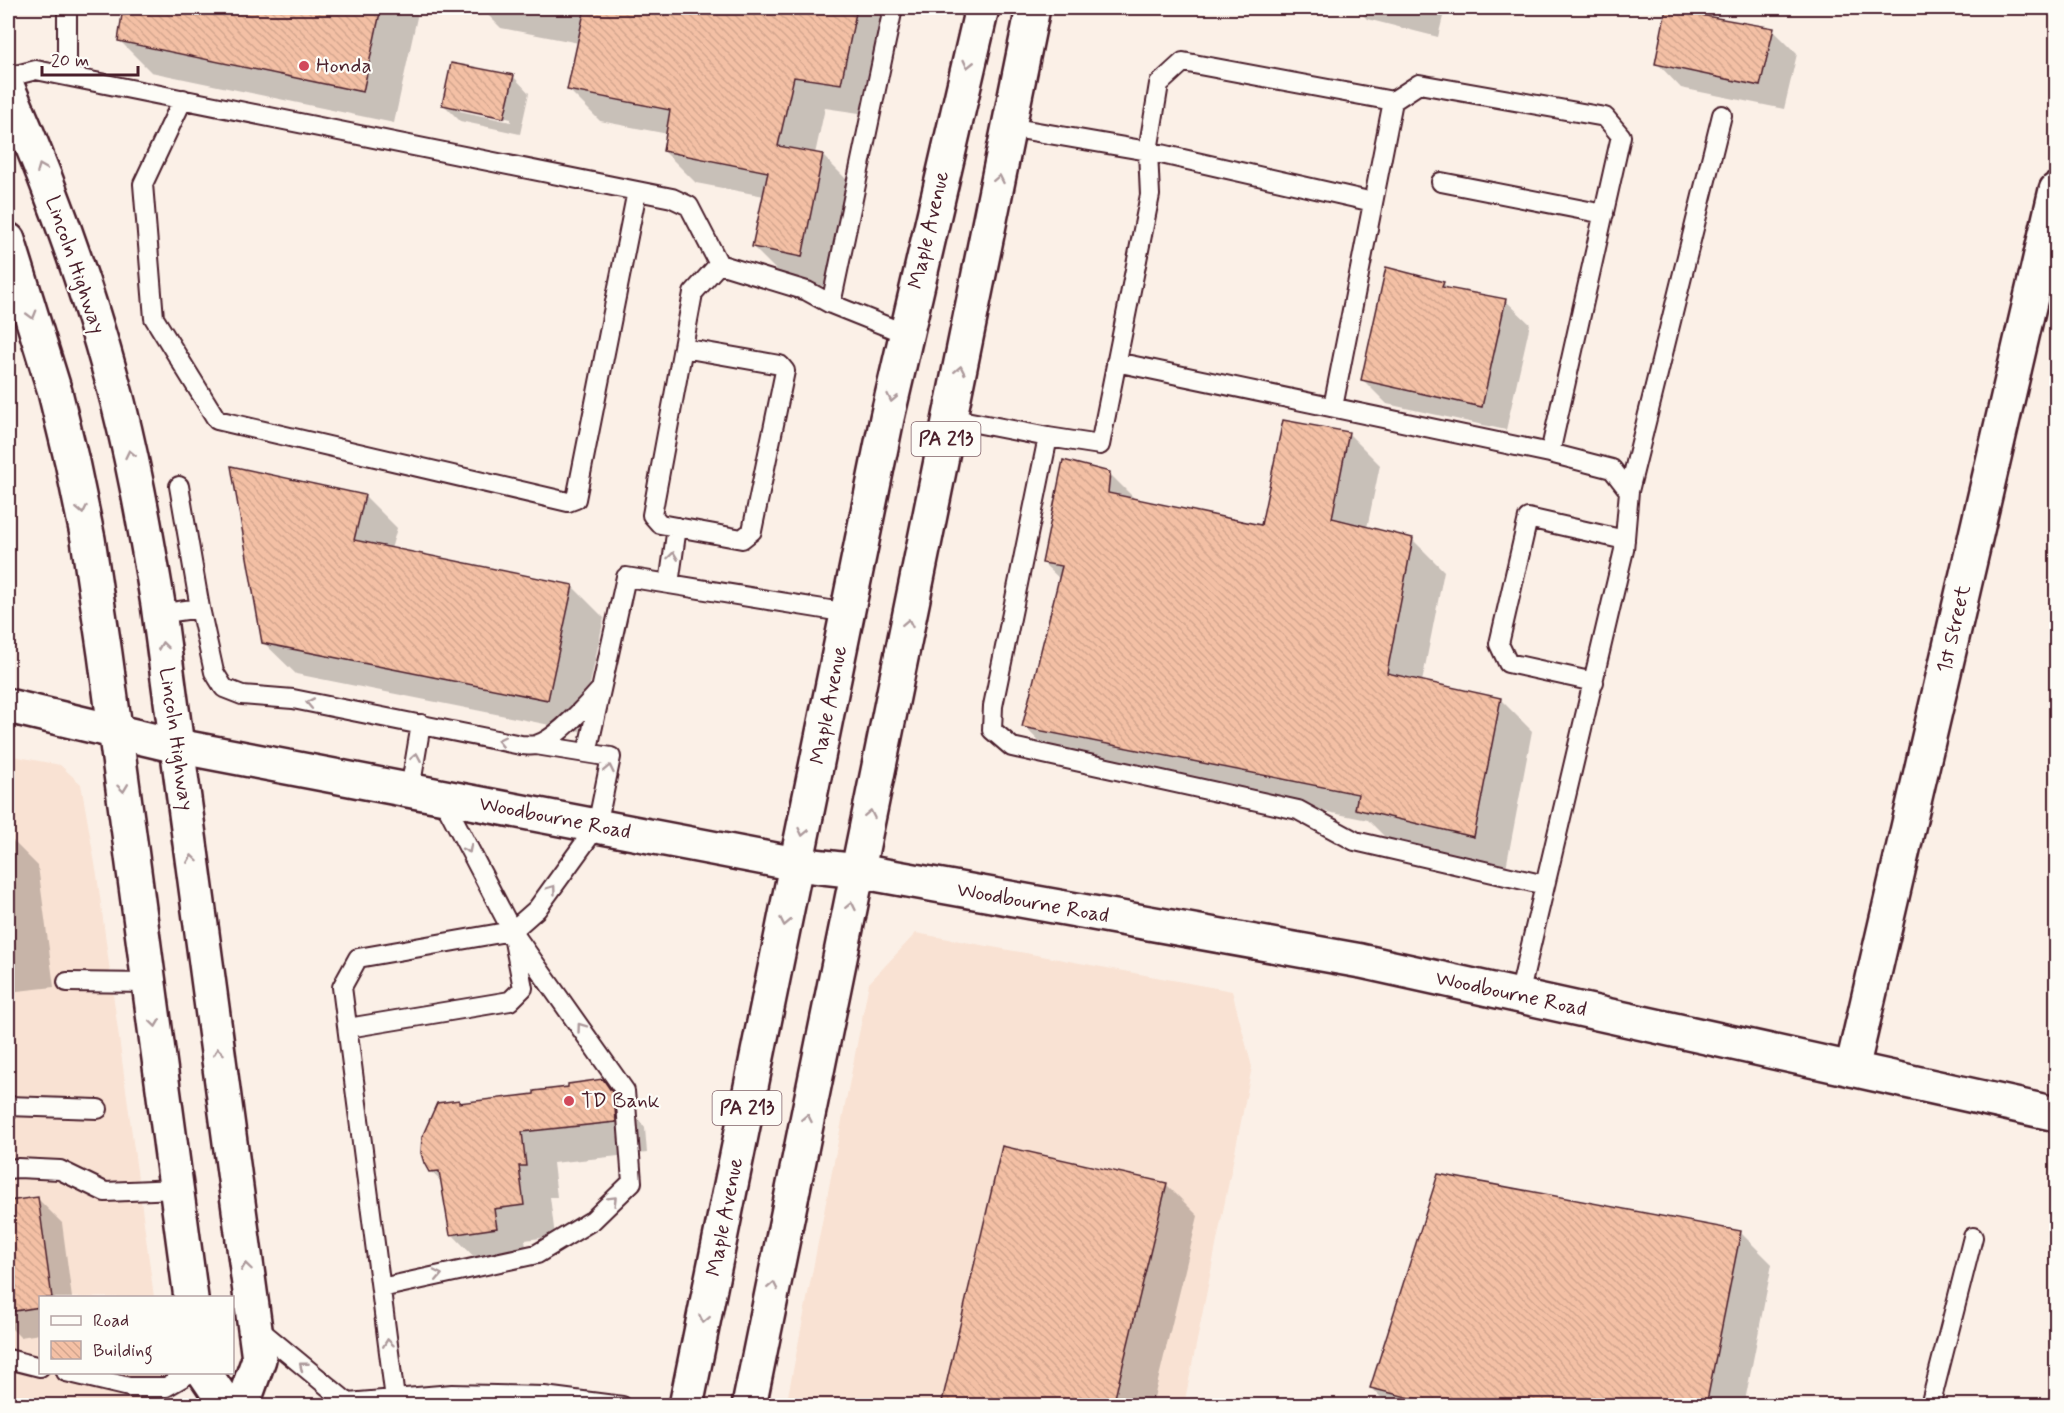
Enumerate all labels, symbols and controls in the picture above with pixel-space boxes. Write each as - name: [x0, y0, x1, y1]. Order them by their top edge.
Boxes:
- scale bar: [42, 39, 138, 77]
- text: 20 m: [51, 49, 89, 73]
- place label: Honda: [316, 52, 372, 80]
- marker: Honda: [297, 59, 311, 73]
- one-way arrow: [963, 59, 976, 69]
- one-way arrow: [36, 163, 48, 174]
- street label: Maple Avenue: [902, 168, 956, 292]
- one-way arrow: [991, 174, 1004, 184]
- street label: Lincoln Highway: [38, 192, 112, 338]
- one-way arrow: [25, 309, 37, 320]
- one-way arrow: [953, 365, 966, 375]
- one-way arrow: [886, 393, 899, 403]
- road number: PA 213: [912, 422, 980, 456]
- one-way arrow: [124, 449, 137, 459]
- one-way arrow: [75, 505, 88, 515]
- one-way arrow: [667, 551, 679, 560]
- street label: 1st Street: [1930, 582, 1978, 676]
- one-way arrow: [901, 618, 914, 628]
- one-way arrow: [157, 641, 170, 651]
- street label: Maple Avenue: [804, 643, 854, 767]
- street label: Lincoln Highway: [152, 666, 200, 812]
- one-way arrow: [305, 697, 315, 710]
- one-way arrow: [496, 735, 506, 748]
- one-way arrow: [409, 753, 421, 762]
- one-way arrow: [601, 764, 614, 774]
- one-way arrow: [116, 783, 129, 792]
- street label: Woodbourne Road: [477, 790, 633, 846]
- one-way arrow: [862, 809, 875, 819]
- one-way arrow: [797, 826, 810, 836]
- one-way arrow: [461, 842, 472, 853]
- one-way arrow: [186, 854, 198, 863]
- street label: Woodbourne Road: [955, 876, 1111, 930]
- one-way arrow: [545, 884, 556, 895]
- one-way arrow: [844, 901, 857, 911]
- one-way arrow: [779, 917, 792, 927]
- street label: Woodbourne Road: [1433, 964, 1589, 1024]
- one-way arrow: [148, 1018, 160, 1027]
- one-way arrow: [577, 1023, 588, 1034]
- one-way arrow: [212, 1047, 224, 1056]
- place label: TD Bank: [581, 1087, 660, 1115]
- road number: PA 213: [712, 1091, 782, 1125]
- marker: TD Bank: [562, 1094, 576, 1108]
- one-way arrow: [800, 1113, 813, 1123]
- street label: Maple Avenue: [700, 1155, 750, 1279]
- one-way arrow: [606, 1197, 617, 1208]
- one-way arrow: [240, 1262, 253, 1271]
- one-way arrow: [433, 1269, 443, 1282]
- one-way arrow: [766, 1282, 779, 1292]
- legend: [39, 1296, 234, 1374]
- text: Road: [93, 1309, 129, 1333]
- one-way arrow: [698, 1313, 711, 1323]
- text: Building: [93, 1339, 153, 1365]
- one-way arrow: [382, 1339, 394, 1348]
- one-way arrow: [299, 1362, 310, 1373]

